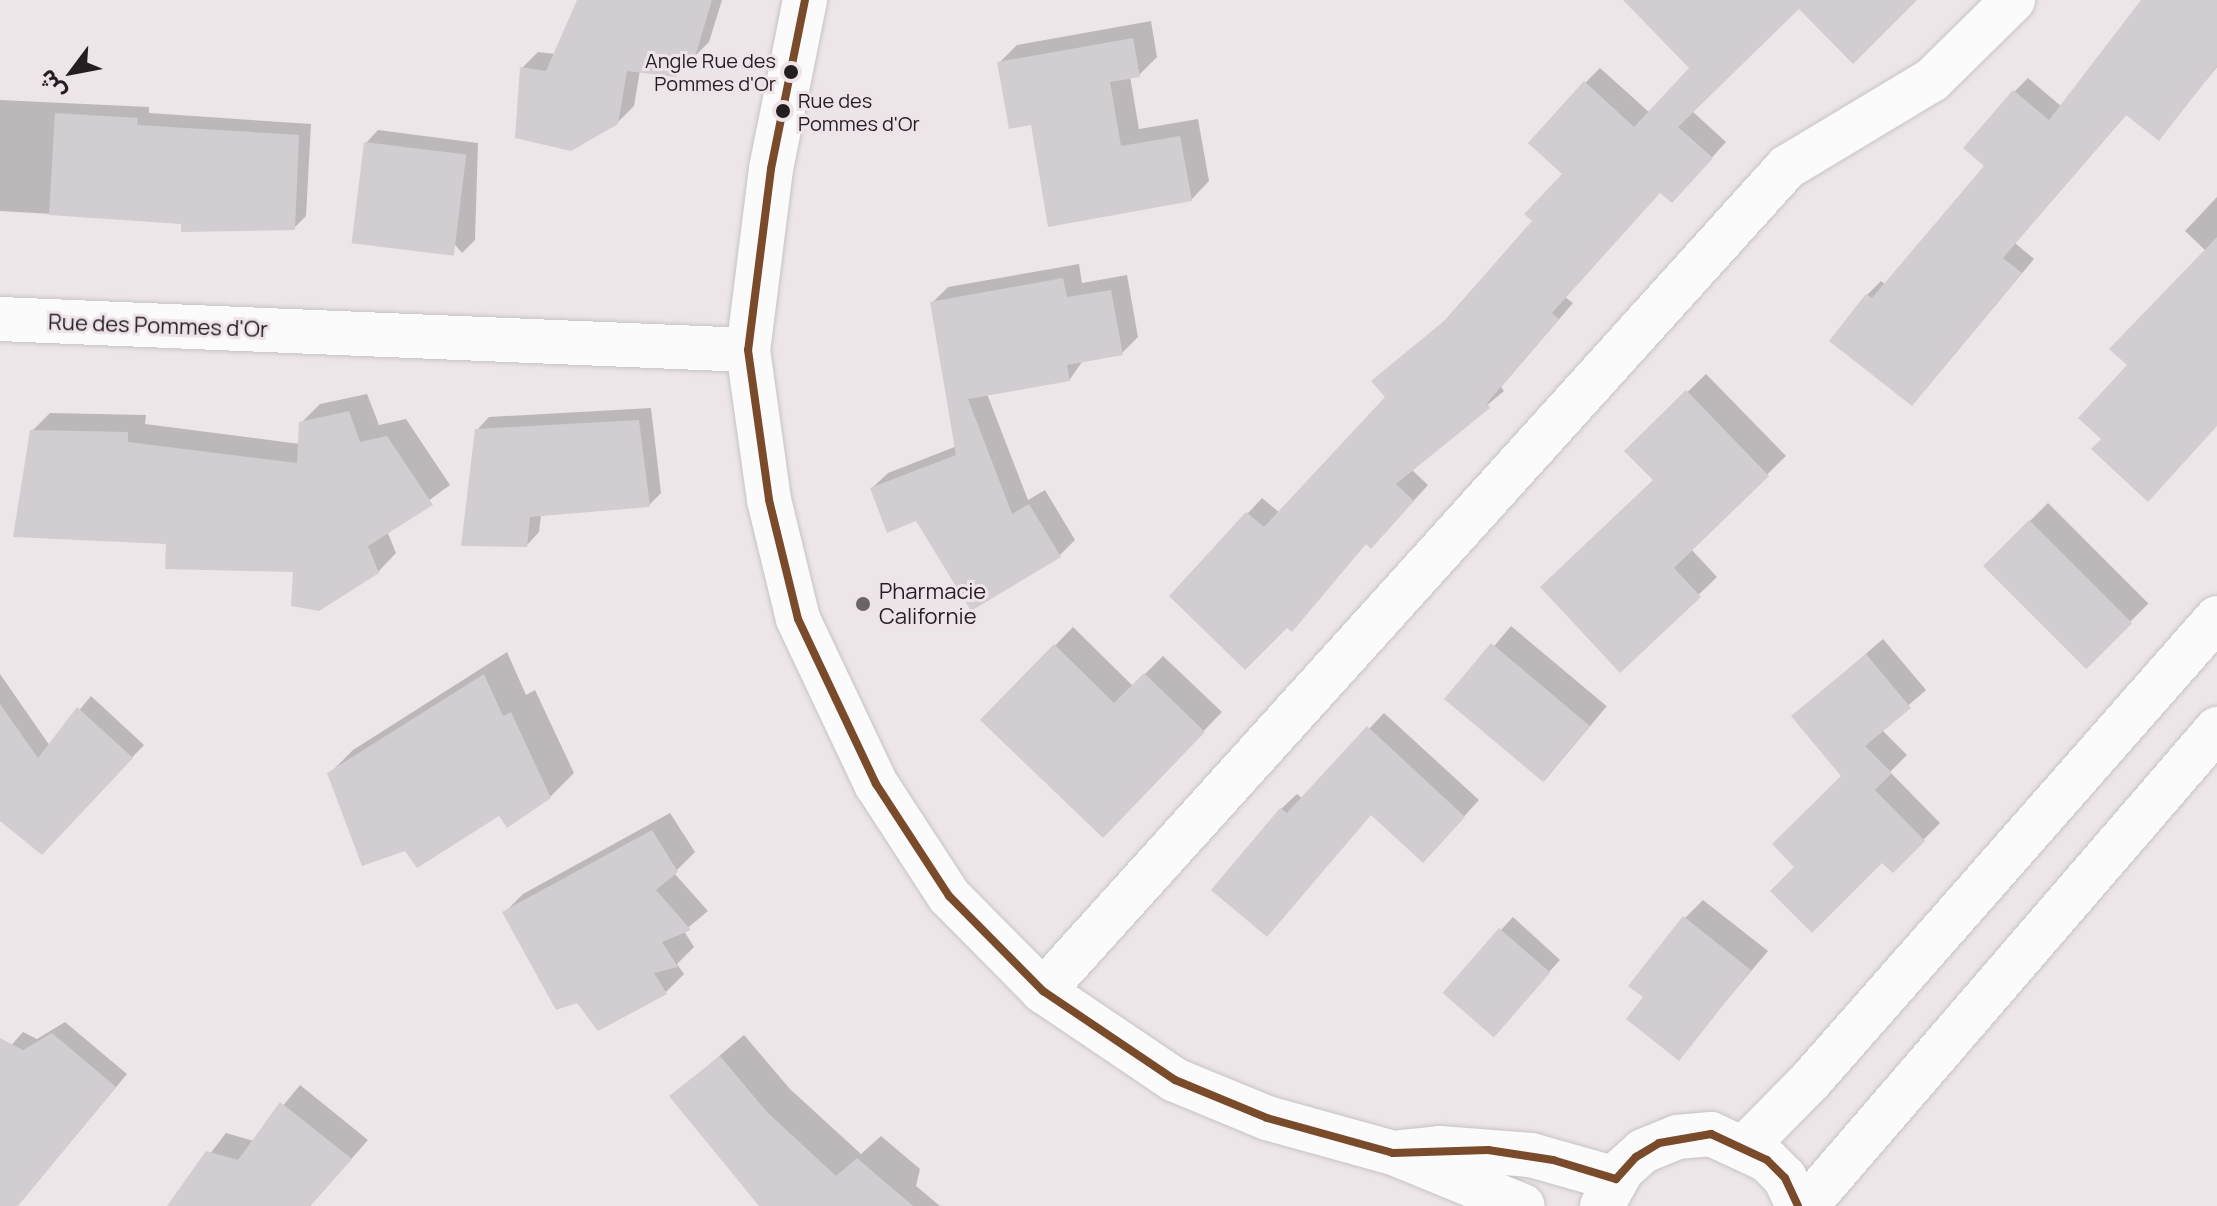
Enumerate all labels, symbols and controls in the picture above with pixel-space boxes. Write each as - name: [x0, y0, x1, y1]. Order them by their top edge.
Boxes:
- north arrow: [32, 32, 112, 112]
- place label: Angle Rue des Pommes d'Or: [645, 48, 776, 95]
- text: ش: [31, 64, 72, 105]
- marker: Angle Rue des Pommes d'Or: [783, 64, 799, 80]
- place label: Rue des Pommes d'Or: [798, 88, 920, 135]
- marker: Rue des Pommes d'Or: [775, 103, 791, 119]
- street label: Rue des Pommes d'Or: [48, 309, 268, 343]
- place label: Pharmacie Californie: [879, 578, 986, 630]
- marker: Pharmacie Californie: [854, 595, 872, 613]

